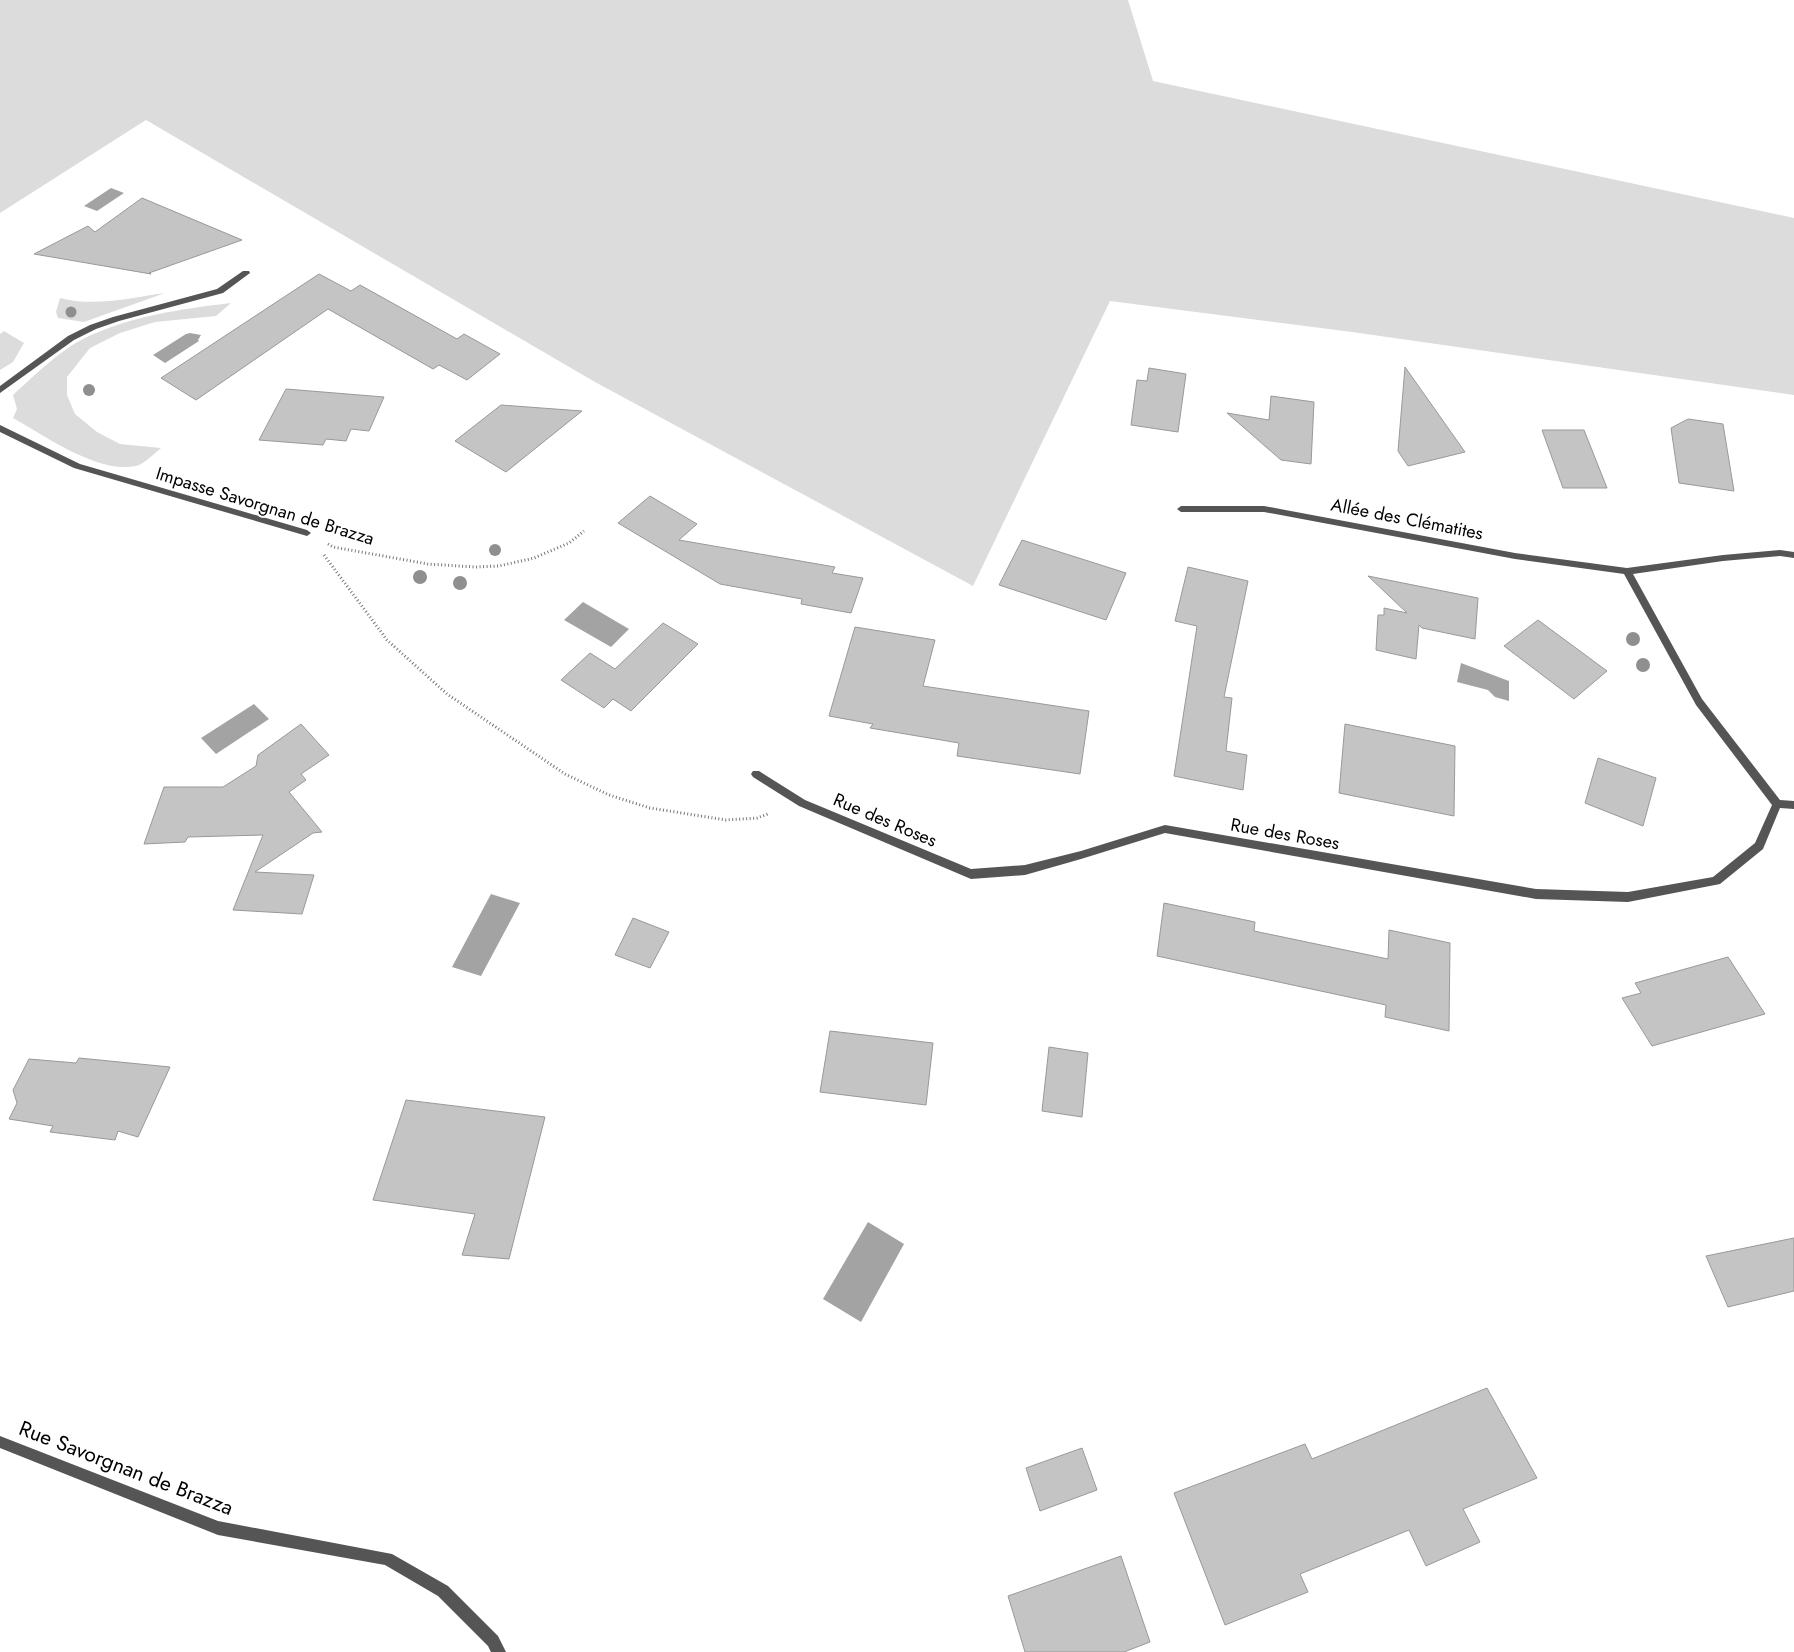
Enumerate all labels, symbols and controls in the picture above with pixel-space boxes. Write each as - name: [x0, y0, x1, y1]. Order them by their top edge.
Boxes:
- street label: Impasse Savorgnan de Brazza: [153, 460, 377, 552]
- street label: Allée des Clématites: [1329, 491, 1485, 547]
- street label: Rue des Roses: [829, 787, 941, 853]
- street label: Rue des Roses: [1229, 812, 1341, 856]
- street label: Rue Savorgnan de Brazza: [15, 1413, 237, 1523]

